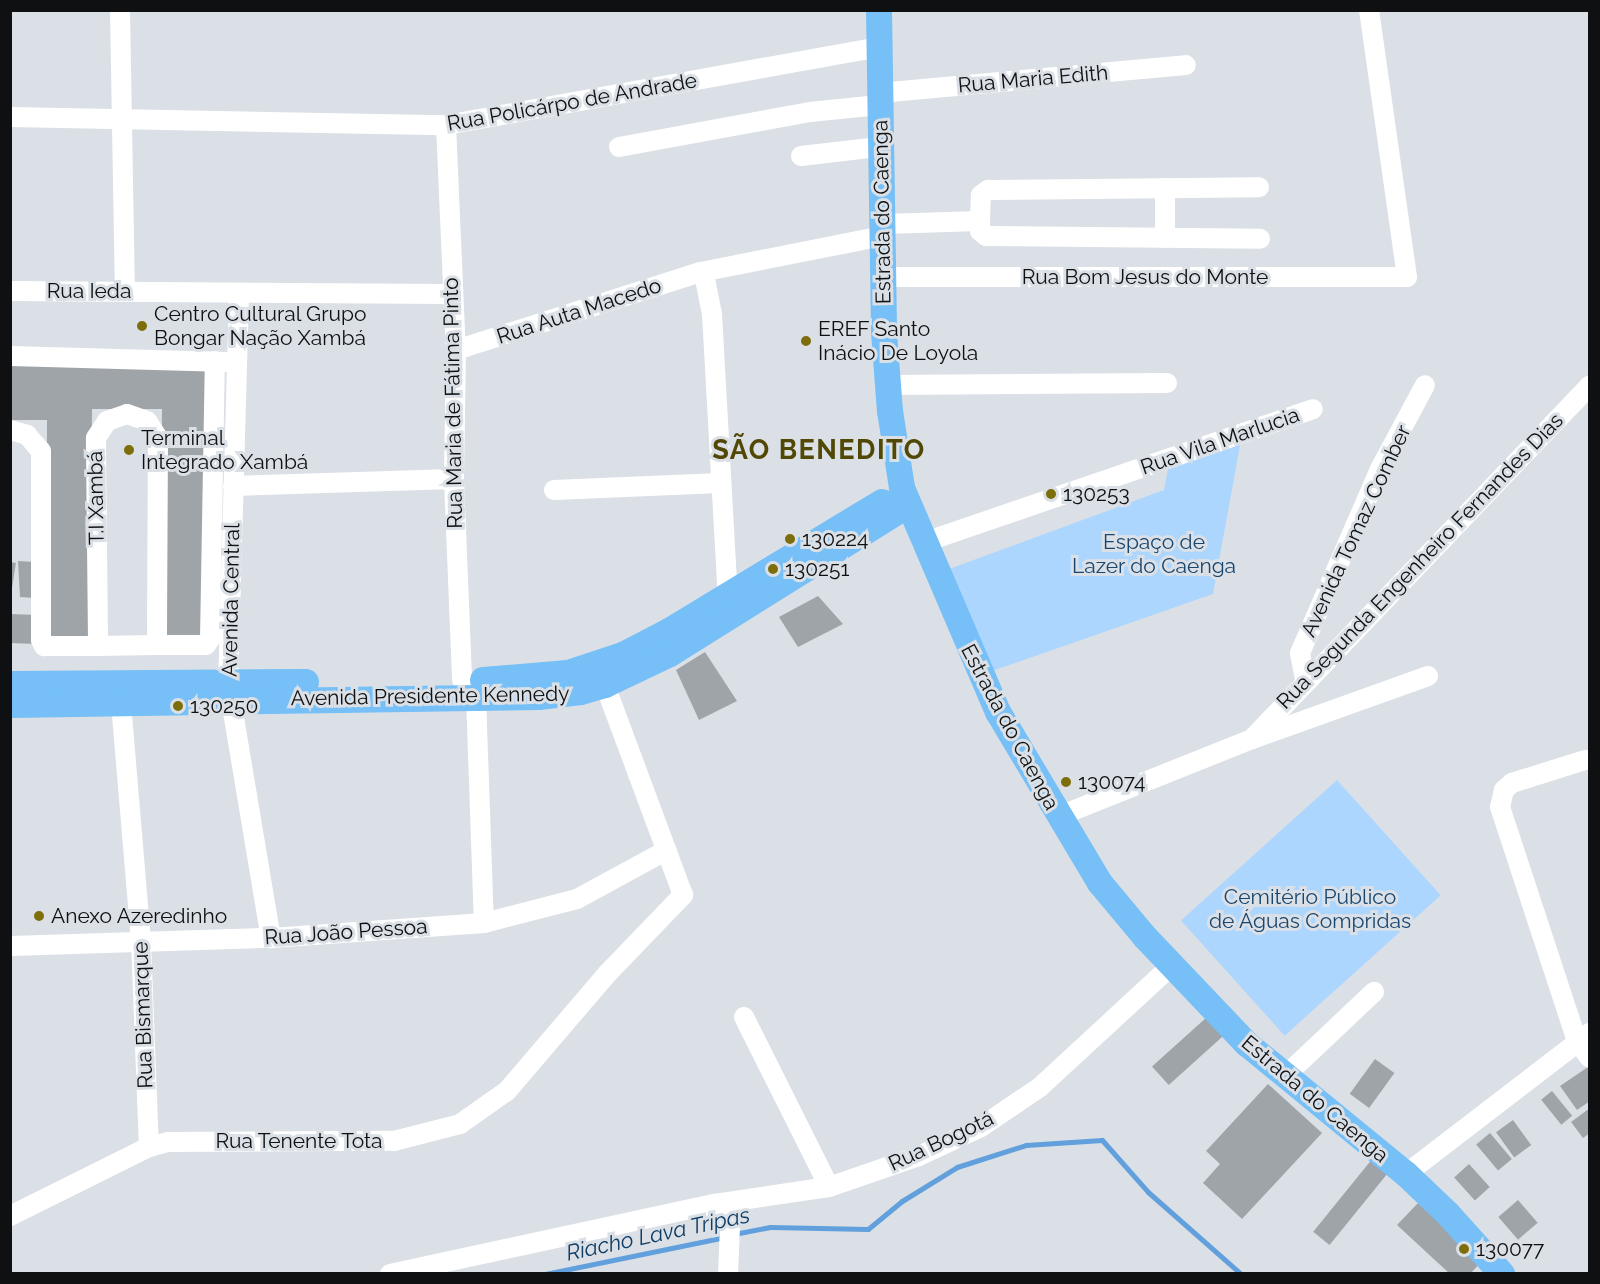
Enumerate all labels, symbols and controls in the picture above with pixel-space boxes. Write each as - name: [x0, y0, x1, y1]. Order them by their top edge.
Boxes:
- street label: Rua Maria Edith: [957, 60, 1109, 98]
- street label: Rua Policárpo de Andrade: [445, 68, 699, 136]
- street label: Estrada do Caenga: [868, 120, 896, 304]
- street label: Rua Bom Jesus do Monte: [1021, 264, 1269, 290]
- street label: Rua Auta Macedo: [493, 272, 665, 350]
- street label: Rua Maria de Fátima Pinto: [438, 277, 468, 529]
- street label: Rua Ieda: [47, 278, 131, 304]
- place label: Centro Cultural Grupo Bongar Nação Xambá: [154, 301, 367, 351]
- place label: EREF Santo Inácio De Loyola: [818, 316, 978, 366]
- marker: Centro Cultural Grupo Bongar Nação Xambá: [135, 319, 149, 333]
- marker: EREF Santo Inácio De Loyola: [799, 334, 813, 348]
- street label: Rua Vila Marlucia: [1137, 402, 1303, 480]
- street label: Rua Segunda Engenheiro Fernandes Dias: [1272, 408, 1568, 714]
- street label: Avenida Tomaz Comber: [1296, 421, 1416, 641]
- place label: Terminal Integrado Xambá: [141, 425, 309, 475]
- district label: SÃO BENEDITO: [712, 434, 926, 466]
- marker: Terminal Integrado Xambá: [122, 443, 136, 457]
- street label: T.I Xambá: [83, 451, 109, 545]
- place label: 130253: [1063, 481, 1130, 507]
- marker: 130253: [1044, 487, 1058, 501]
- street label: Avenida Central: [217, 523, 245, 677]
- place label: 130224: [802, 526, 868, 552]
- park label: Espaço de Lazer do Caenga: [1072, 529, 1236, 579]
- marker: 130224: [783, 532, 797, 546]
- place label: 130251: [785, 556, 849, 582]
- marker: 130251: [766, 562, 780, 576]
- street label: Estrada do Caenga: [956, 640, 1064, 814]
- street label: Avenida Presidente Kennedy: [290, 681, 570, 711]
- place label: 130250: [190, 693, 258, 719]
- marker: 130250: [171, 699, 185, 713]
- place label: 130074: [1078, 769, 1145, 795]
- marker: 130074: [1059, 775, 1073, 789]
- park label: Cemitério Público de Águas Compridas: [1209, 884, 1411, 934]
- place label: Anexo Azeredinho: [51, 903, 228, 929]
- marker: Anexo Azeredinho: [32, 909, 46, 923]
- street label: Rua João Pessoa: [263, 914, 429, 950]
- street label: Rua Bismarque: [128, 941, 158, 1089]
- street label: Estrada do Caenga: [1236, 1030, 1394, 1168]
- street label: Rua Bogotá: [884, 1106, 998, 1176]
- street label: Rua Tenente Tota: [215, 1128, 383, 1154]
- water label: Riacho Lava Tripas: [564, 1202, 752, 1266]
- place label: 130077: [1476, 1236, 1544, 1262]
- marker: 130077: [1457, 1242, 1471, 1256]

